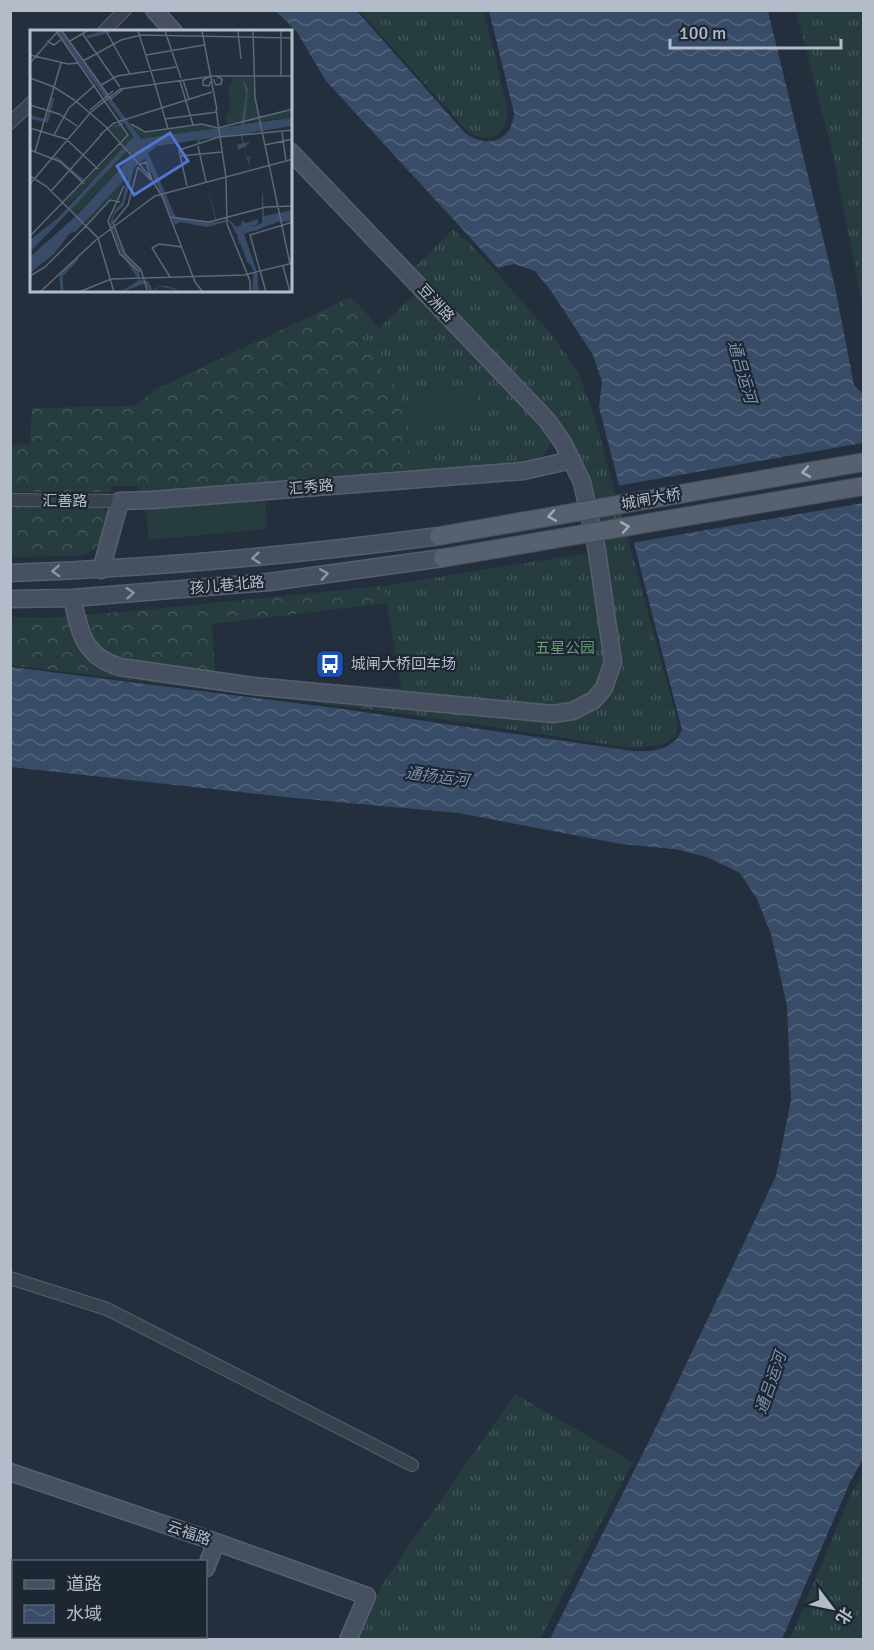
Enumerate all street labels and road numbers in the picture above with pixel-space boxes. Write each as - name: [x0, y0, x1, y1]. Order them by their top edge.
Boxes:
- street label: 豆洲路: [414, 280, 458, 326]
- street label: 汇秀路: [288, 476, 334, 498]
- street label: 城闸大桥: [620, 485, 682, 513]
- street label: 汇善路: [42, 492, 88, 510]
- street label: 孩儿巷北路: [189, 573, 265, 597]
- street label: 云福路: [165, 1517, 213, 1549]

